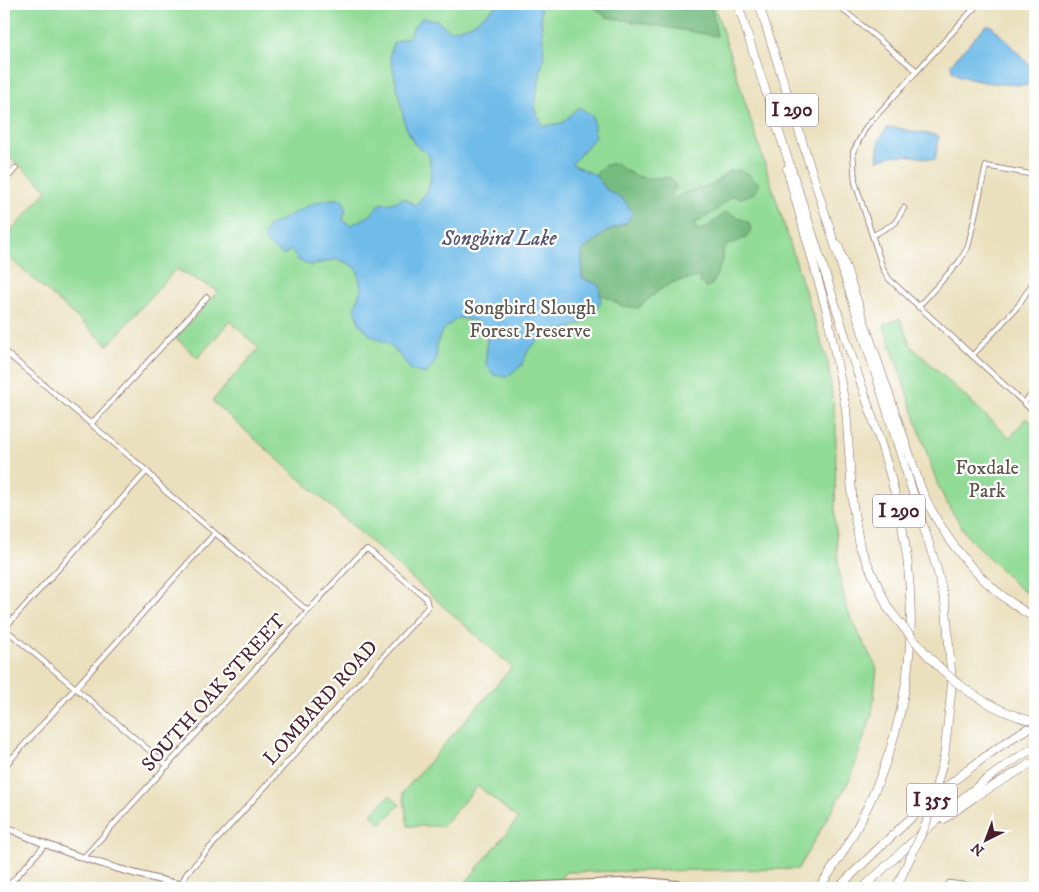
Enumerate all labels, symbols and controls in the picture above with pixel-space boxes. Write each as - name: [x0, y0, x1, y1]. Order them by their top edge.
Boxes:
- road number: I 290: [766, 94, 818, 126]
- water label: Songbird Lake: [441, 226, 557, 252]
- park label: Songbird Slough Forest Preserve: [464, 296, 597, 344]
- park label: Foxdale Park: [955, 456, 1019, 504]
- road number: I 290: [873, 494, 925, 528]
- street label: SOUTH OAK STREET: [137, 609, 291, 777]
- street label: LOMBARD ROAD: [258, 635, 384, 771]
- road number: I 355: [907, 784, 957, 816]
- north arrow: [962, 814, 1012, 864]
- text: N: [967, 838, 988, 859]

